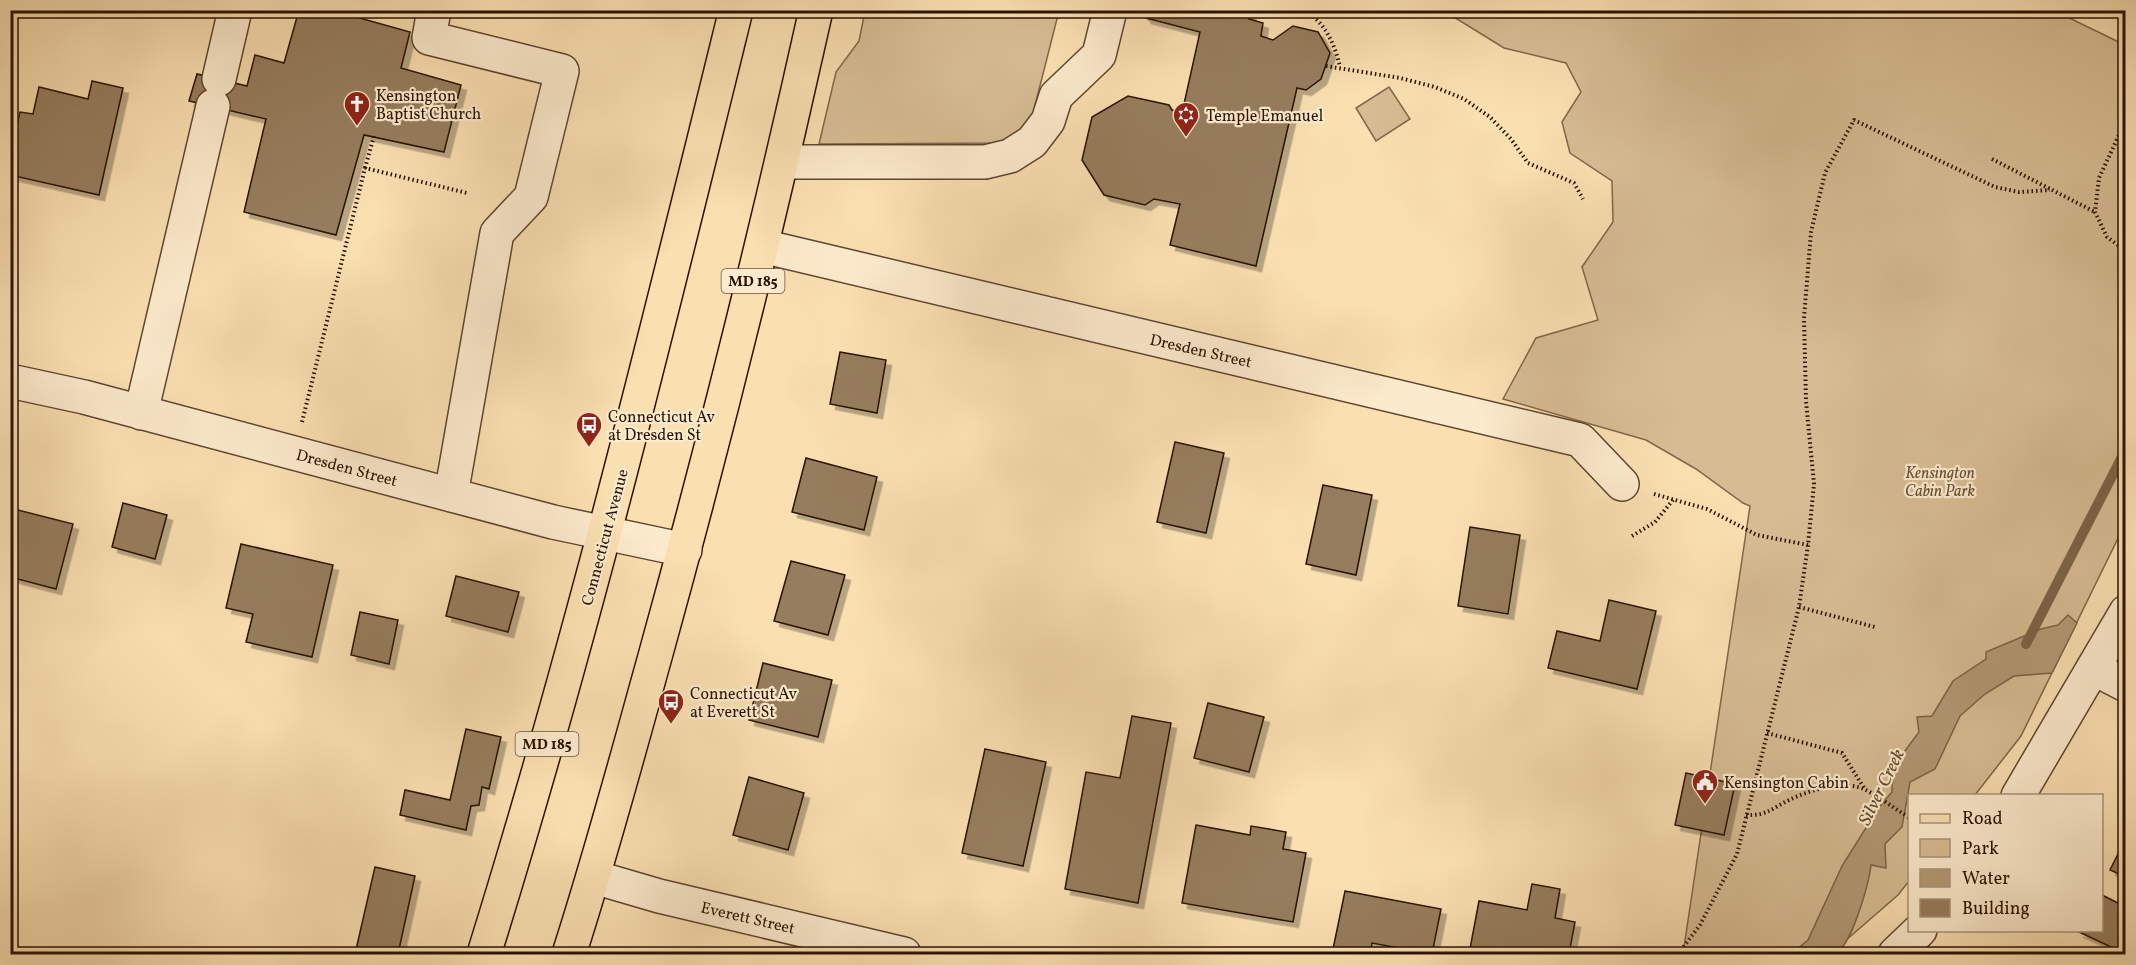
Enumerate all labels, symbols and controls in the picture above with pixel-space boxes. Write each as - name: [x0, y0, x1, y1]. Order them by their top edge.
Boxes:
- place label: Kensington Baptist Church: [376, 86, 481, 126]
- church icon: Kensington Baptist Church: [342, 89, 372, 127]
- synagogue icon: Temple Emanuel: [1171, 100, 1201, 138]
- place label: Temple Emanuel: [1206, 106, 1323, 128]
- road number: MD 185: [722, 269, 784, 293]
- street label: Dresden Street: [1147, 330, 1254, 374]
- place label: Connecticut Av at Dresden St: [608, 407, 716, 447]
- bus stop icon: Connecticut Av at Dresden St: [574, 410, 604, 448]
- street label: Dresden Street: [293, 445, 400, 493]
- park label: Kensington Cabin Park: [1905, 463, 1976, 503]
- street label: Connecticut Avenue: [577, 467, 635, 608]
- place label: Connecticut Av at Everett St: [690, 684, 798, 724]
- bus stop icon: Connecticut Av at Everett St: [656, 687, 686, 725]
- road number: MD 185: [516, 732, 578, 756]
- water label: Silver Creek: [1853, 745, 1912, 830]
- public building icon: Kensington Cabin: [1690, 767, 1720, 805]
- place label: Kensington Cabin: [1724, 773, 1849, 795]
- legend: [1908, 794, 2103, 932]
- text: Road: [1962, 807, 2003, 832]
- text: Park: [1962, 837, 1999, 862]
- text: Water: [1962, 867, 2010, 892]
- street label: Everett Street: [698, 897, 797, 941]
- text: Building: [1962, 897, 2030, 922]

